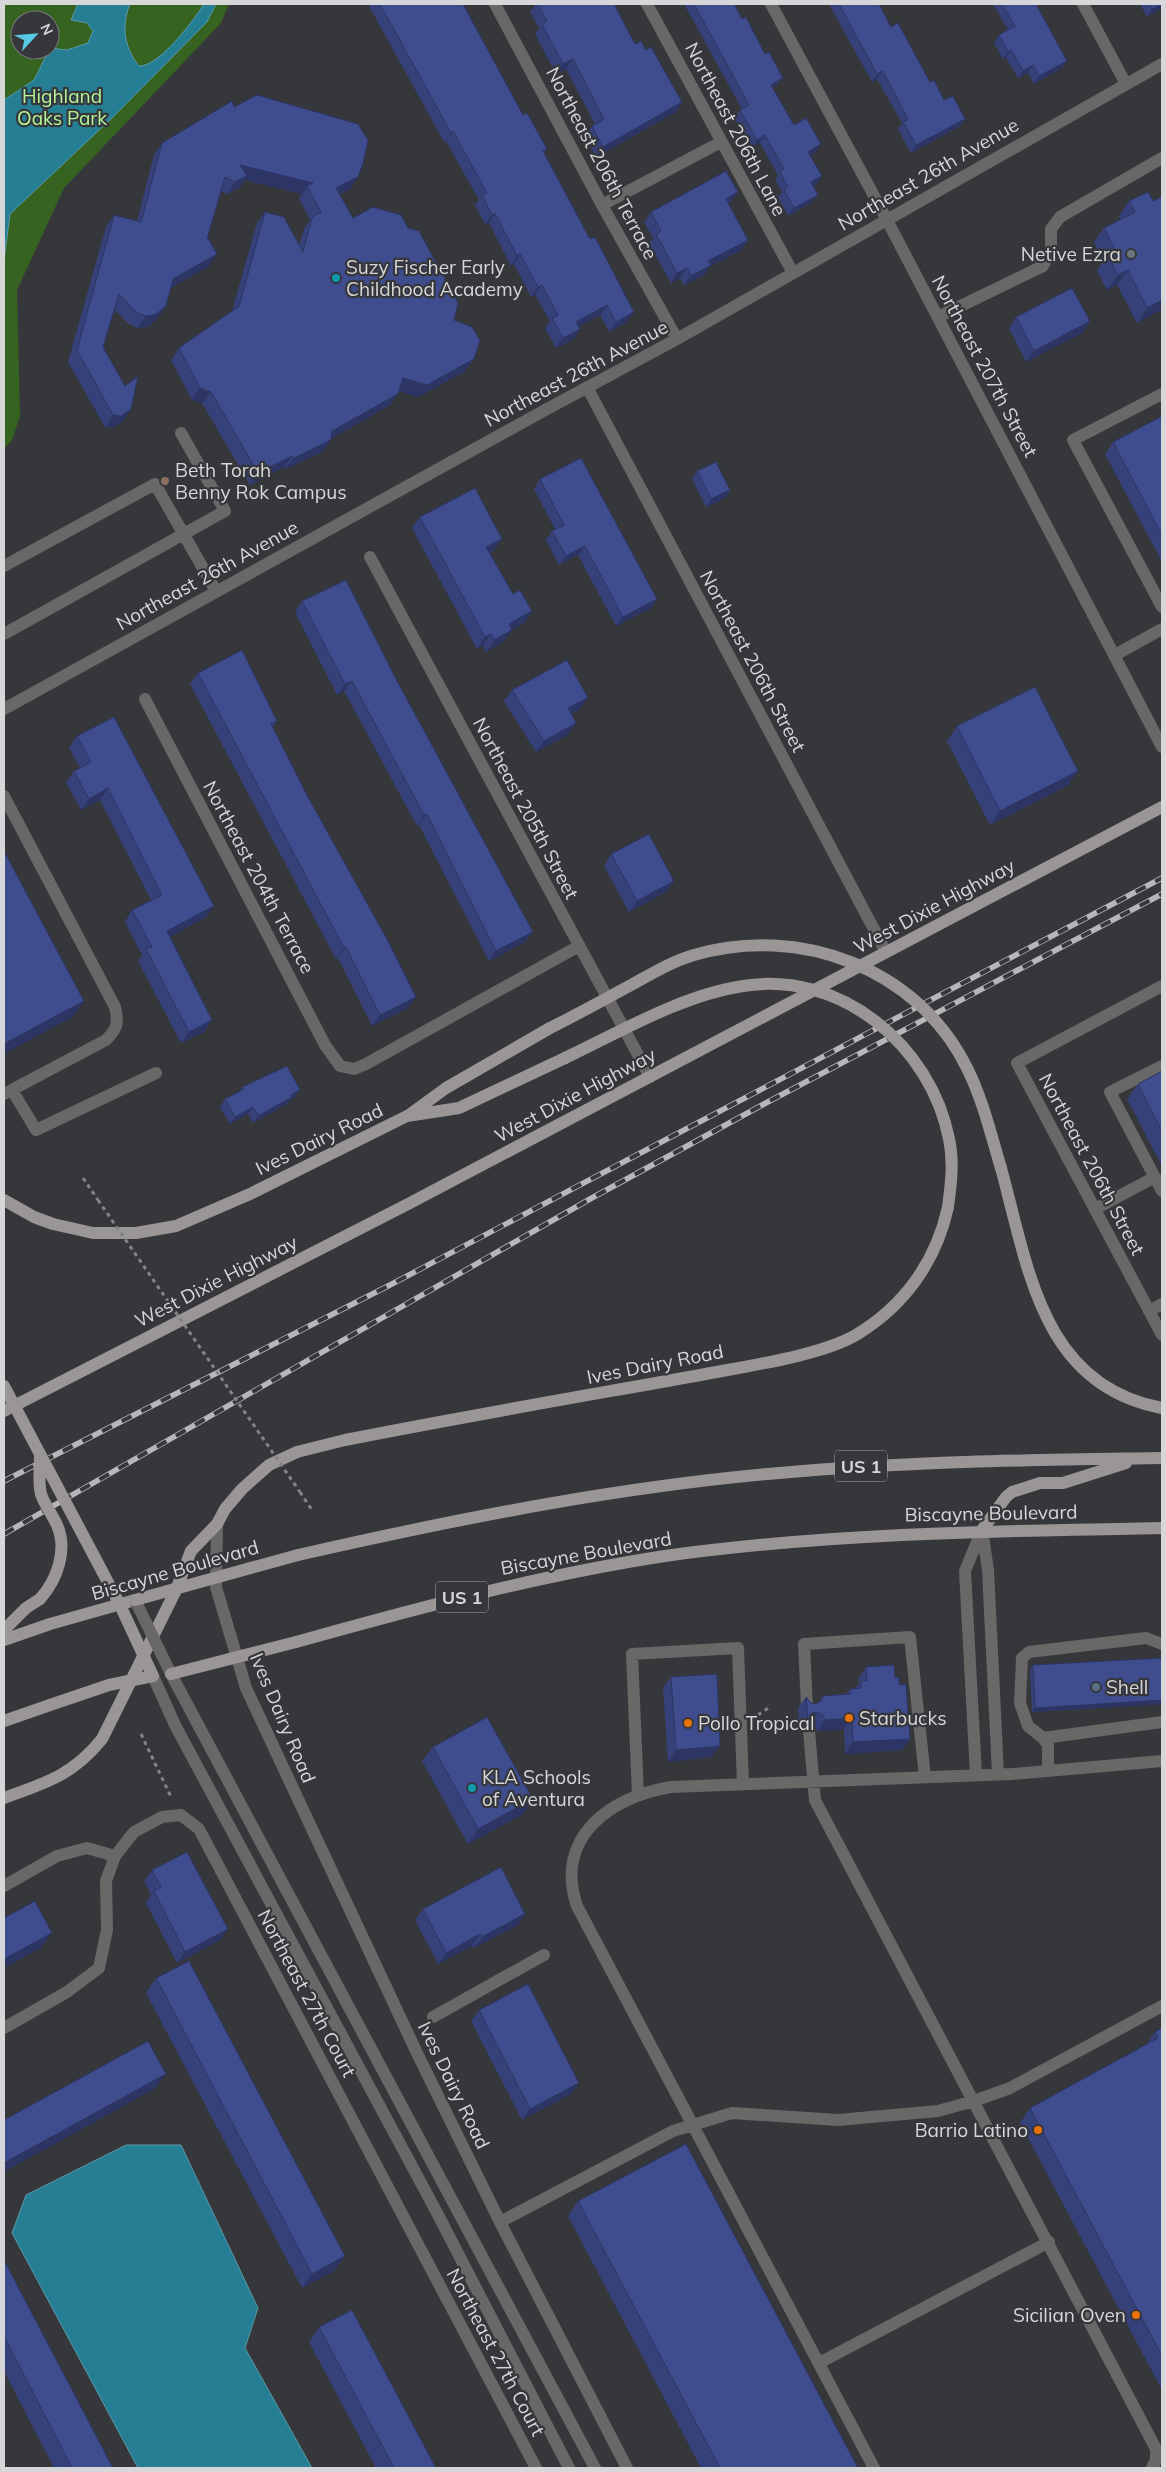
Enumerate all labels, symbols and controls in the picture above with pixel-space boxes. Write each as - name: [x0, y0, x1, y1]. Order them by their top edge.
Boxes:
- north arrow: [10, 10, 60, 60]
- text: N: [36, 21, 57, 38]
- street label: Northeast 206th Lane: [680, 38, 792, 220]
- street label: Northeast 206th Terrace: [541, 63, 663, 263]
- park label: Highland Oaks Park: [17, 84, 107, 130]
- street label: Northeast 26th Avenue: [833, 112, 1023, 236]
- place label: Netive Ezra: [1021, 242, 1121, 266]
- marker: Netive Ezra: [1125, 248, 1137, 260]
- place label: Suzy Fischer Early Childhood Academy: [346, 255, 523, 301]
- street label: Northeast 207th Street: [927, 271, 1043, 461]
- marker: Suzy Fischer Early Childhood Academy: [330, 272, 342, 284]
- street label: Northeast 26th Avenue: [480, 314, 672, 432]
- place label: Beth Torah Benny Rok Campus: [175, 458, 347, 504]
- marker: Beth Torah Benny Rok Campus: [159, 475, 171, 487]
- street label: Northeast 26th Avenue: [112, 515, 302, 635]
- street label: Northeast 206th Street: [695, 566, 811, 756]
- street label: Northeast 205th Street: [468, 713, 584, 903]
- street label: Northeast 204th Terrace: [198, 777, 320, 977]
- street label: West Dixie Highway: [849, 853, 1019, 959]
- street label: West Dixie Highway: [490, 1042, 660, 1148]
- street label: Northeast 206th Street: [1034, 1069, 1150, 1259]
- street label: Ives Dairy Road: [251, 1098, 387, 1180]
- street label: West Dixie Highway: [131, 1230, 301, 1332]
- street label: Ives Dairy Road: [585, 1339, 725, 1389]
- road number: US 1: [835, 1450, 887, 1482]
- street label: Biscayne Boulevard: [904, 1499, 1078, 1527]
- street label: Biscayne Boulevard: [499, 1526, 673, 1580]
- street label: Biscayne Boulevard: [89, 1535, 261, 1605]
- road number: US 1: [436, 1581, 488, 1612]
- street label: Ives Dairy Road: [245, 1649, 321, 1787]
- place label: Shell: [1106, 1675, 1148, 1699]
- marker: Shell: [1090, 1681, 1102, 1693]
- place label: Starbucks: [859, 1706, 947, 1730]
- place label: Pollo Tropical: [698, 1711, 814, 1735]
- marker: Starbucks: [843, 1712, 855, 1724]
- marker: Pollo Tropical: [682, 1717, 694, 1729]
- place label: KLA Schools of Aventura: [482, 1765, 591, 1811]
- marker: KLA Schools of Aventura: [466, 1782, 478, 1794]
- street label: Northeast 27th Court: [253, 1905, 362, 2081]
- street label: Ives Dairy Road: [413, 2017, 495, 2153]
- place label: Barrio Latino: [915, 2118, 1028, 2142]
- marker: Barrio Latino: [1032, 2124, 1044, 2136]
- street label: Northeast 27th Court: [442, 2264, 551, 2440]
- place label: Sicilian Oven: [1013, 2303, 1126, 2327]
- marker: Sicilian Oven: [1130, 2309, 1142, 2321]

